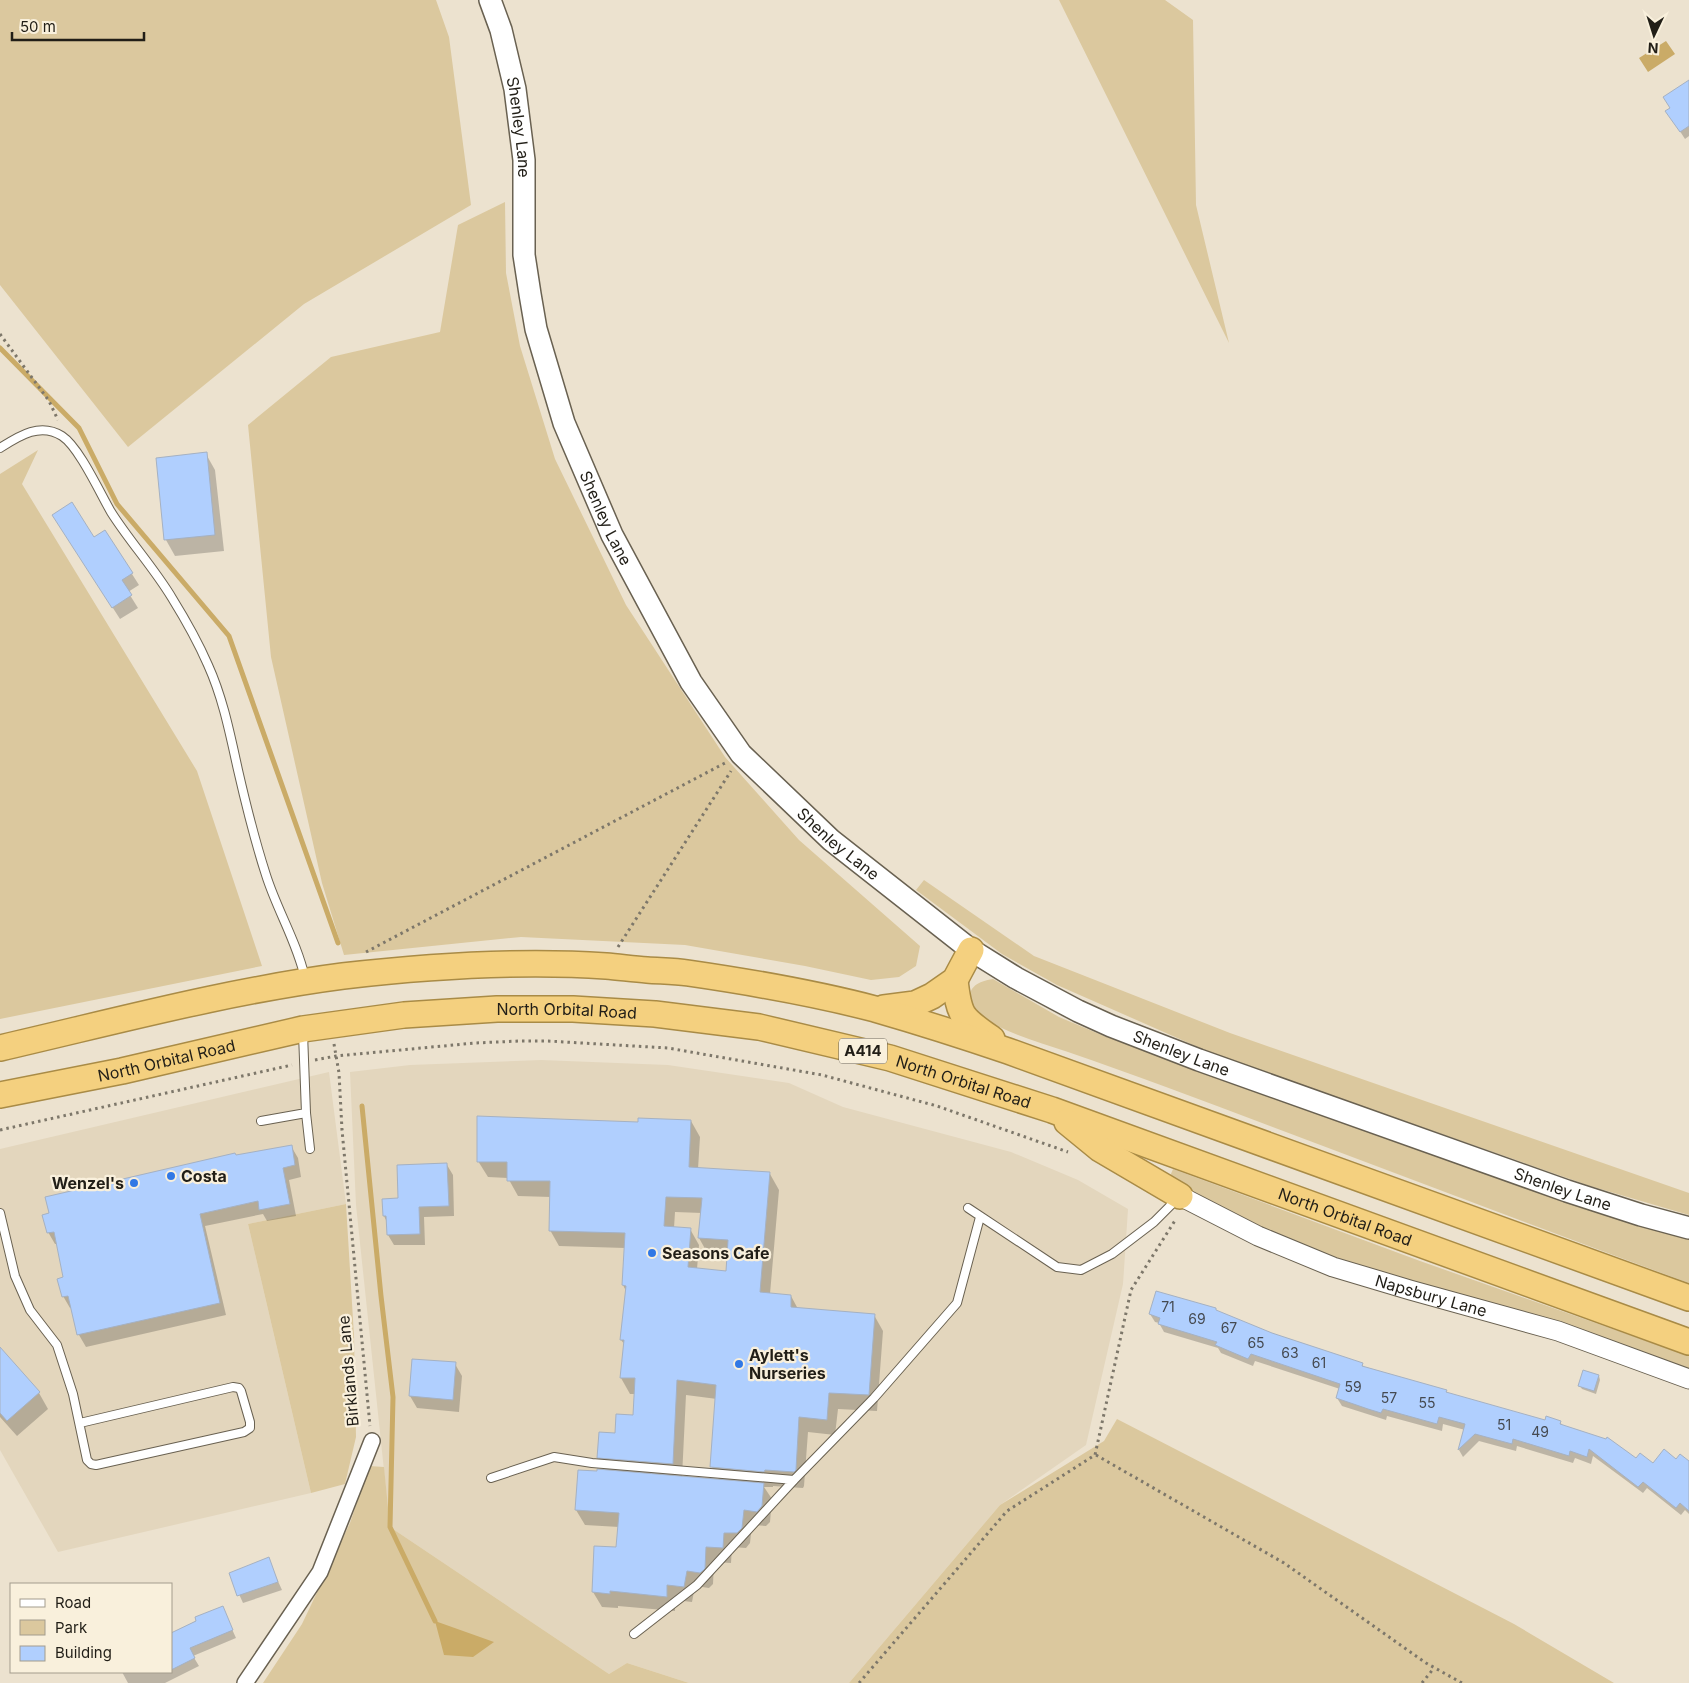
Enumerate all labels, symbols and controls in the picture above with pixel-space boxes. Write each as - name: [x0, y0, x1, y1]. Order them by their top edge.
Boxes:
- scale bar: [12, 10, 145, 42]
- north arrow: [1629, 10, 1679, 60]
- text: 50 m: [20, 17, 56, 36]
- text: N: [1647, 40, 1659, 57]
- street label: Shenley Lane: [502, 75, 534, 178]
- street label: Shenley Lane: [576, 468, 636, 569]
- street label: Shenley Lane: [793, 803, 883, 884]
- street label: North Orbital Road: [496, 999, 637, 1023]
- street label: Shenley Lane: [1130, 1026, 1232, 1080]
- street label: North Orbital Road: [96, 1035, 237, 1086]
- road number: A414: [839, 1038, 887, 1064]
- street label: North Orbital Road: [893, 1051, 1033, 1113]
- street label: Shenley Lane: [1511, 1163, 1614, 1215]
- place label: Costa: [181, 1166, 227, 1186]
- marker: Costa: [165, 1170, 177, 1182]
- place label: Wenzel's: [52, 1173, 124, 1193]
- marker: Wenzel's: [128, 1177, 140, 1189]
- street label: North Orbital Road: [1276, 1183, 1415, 1250]
- place label: Seasons Cafe: [662, 1243, 770, 1263]
- marker: Seasons Cafe: [646, 1247, 658, 1259]
- street label: Napsbury Lane: [1373, 1270, 1489, 1321]
- house number: 71: [1161, 1298, 1175, 1315]
- house number: 69: [1188, 1310, 1206, 1327]
- street label: Birklands Lane: [333, 1315, 363, 1427]
- house number: 67: [1221, 1319, 1237, 1336]
- house number: 65: [1247, 1334, 1265, 1351]
- house number: 63: [1281, 1344, 1299, 1361]
- place label: Aylett's Nurseries: [749, 1345, 826, 1383]
- house number: 61: [1312, 1354, 1326, 1371]
- marker: Aylett's Nurseries: [733, 1358, 745, 1370]
- house number: 59: [1344, 1378, 1362, 1395]
- house number: 57: [1381, 1389, 1397, 1406]
- house number: 55: [1418, 1394, 1436, 1411]
- house number: 51: [1497, 1416, 1511, 1433]
- house number: 49: [1531, 1423, 1549, 1440]
- legend: [10, 1583, 172, 1673]
- text: Road: [55, 1593, 91, 1612]
- text: Park: [55, 1618, 88, 1637]
- text: Building: [55, 1643, 112, 1662]

